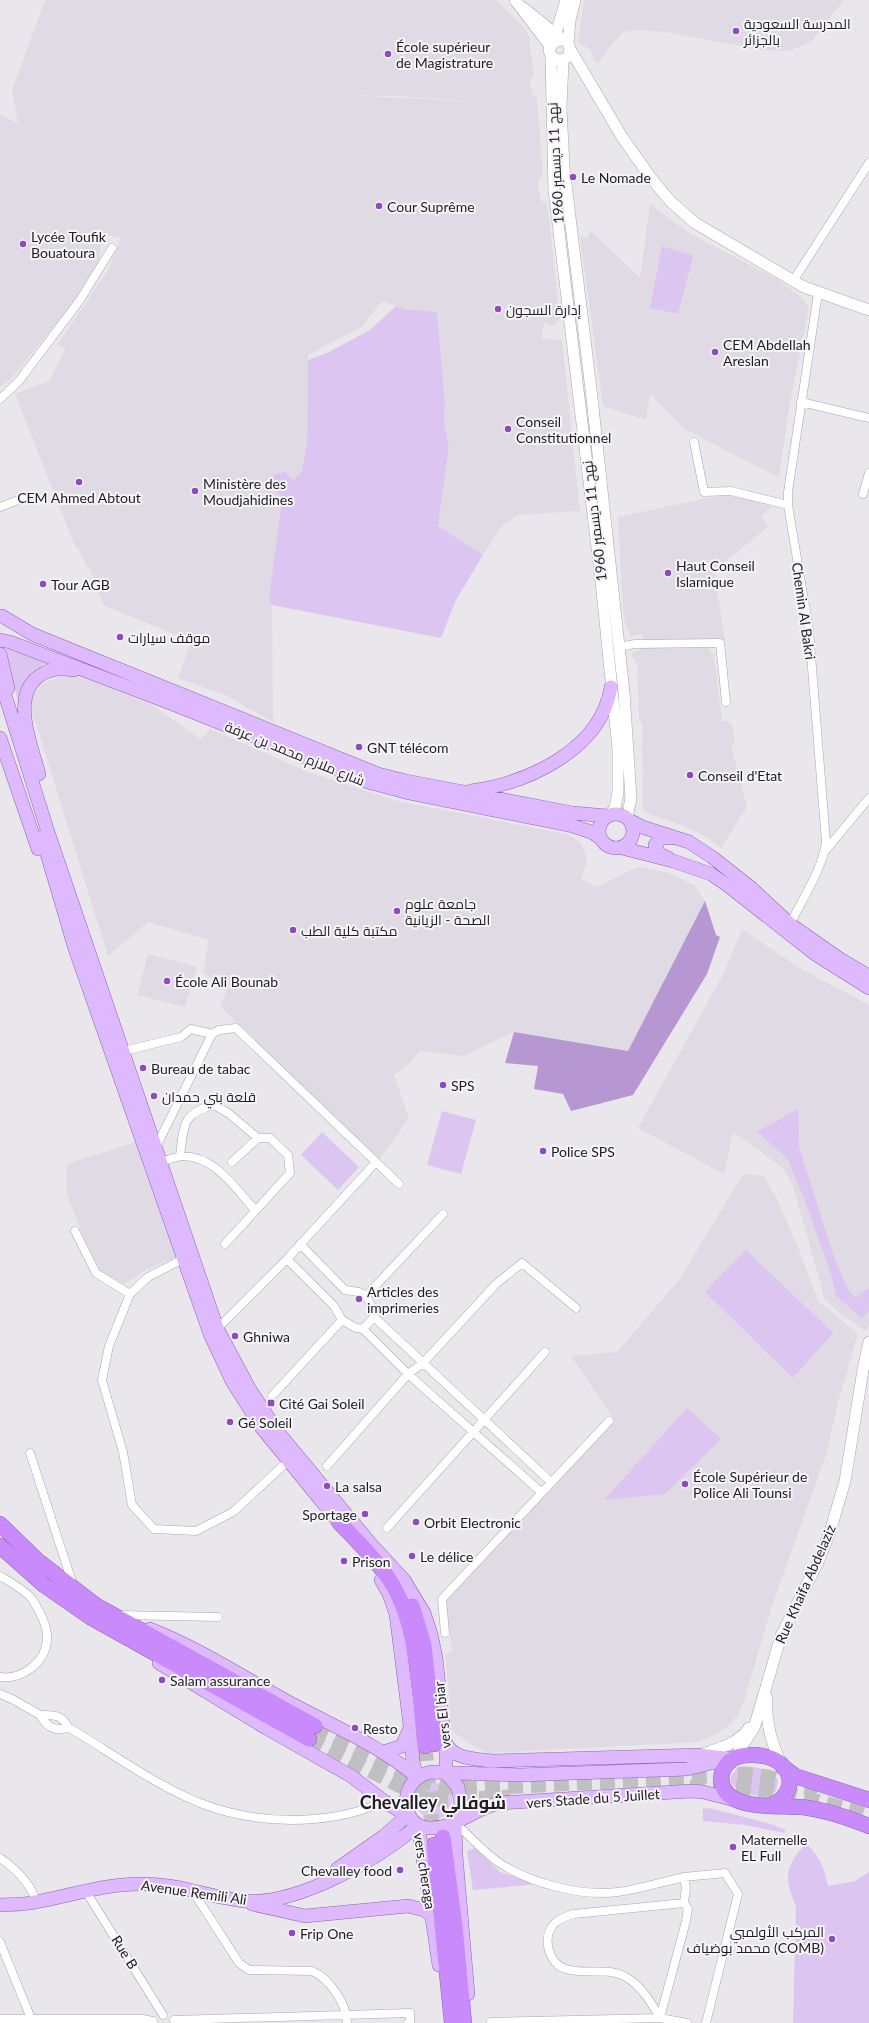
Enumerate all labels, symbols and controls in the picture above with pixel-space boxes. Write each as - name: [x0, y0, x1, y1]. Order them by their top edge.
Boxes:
- place label: المدرسة السعودية بالجزائر: [743, 15, 851, 48]
- marker: المدرسة السعودية بالجزائر: [731, 26, 741, 36]
- place label: École supérieur de Magistrature: [396, 38, 493, 71]
- marker: École supérieur de Magistrature: [383, 49, 393, 59]
- street label: نهج 11 ديسمبر 1960: [543, 102, 568, 224]
- place label: Le Nomade: [581, 169, 651, 186]
- marker: Le Nomade: [568, 172, 578, 182]
- place label: Cour Suprême: [387, 198, 475, 215]
- marker: Cour Suprême: [374, 201, 384, 211]
- place label: Lycée Toufik Bouatoura: [31, 228, 107, 261]
- marker: Lycée Toufik Bouatoura: [18, 239, 28, 249]
- place label: إدارة السجون: [506, 301, 581, 319]
- marker: إدارة السجون: [493, 304, 503, 314]
- place label: CEM Abdellah Areslan: [723, 336, 810, 369]
- marker: CEM Abdellah Areslan: [710, 347, 720, 357]
- place label: Conseil Constitutionnel: [516, 413, 611, 446]
- marker: Conseil Constitutionnel: [503, 424, 513, 434]
- street label: نهج 11 ديسمبر 1960: [578, 460, 611, 582]
- place label: Ministère des Moudjahidines: [203, 475, 293, 508]
- marker: CEM Ahmed Abtout: [74, 477, 84, 487]
- marker: Ministère des Moudjahidines: [190, 486, 200, 496]
- place label: CEM Ahmed Abtout: [17, 489, 141, 506]
- place label: Haut Conseil Islamique: [676, 557, 755, 590]
- street label: Chemin Al Bakri: [789, 561, 819, 661]
- marker: Haut Conseil Islamique: [663, 568, 673, 578]
- place label: Tour AGB: [51, 576, 110, 593]
- marker: Tour AGB: [38, 579, 48, 589]
- place label: موقف سيارات: [128, 629, 210, 646]
- marker: موقف سيارات: [115, 632, 125, 642]
- street label: شارع ملازم محمد بن عرفة: [222, 717, 367, 791]
- place label: GNT télécom: [367, 739, 448, 756]
- marker: GNT télécom: [354, 742, 364, 752]
- place label: Conseil d'Etat: [698, 767, 782, 784]
- marker: Conseil d'Etat: [685, 770, 695, 780]
- place label: جامعة علوم الصحة - الزيانية: [405, 895, 490, 928]
- marker: جامعة علوم الصحة - الزيانية: [392, 906, 402, 916]
- place label: مكتبة كلية الطب: [301, 922, 398, 939]
- marker: مكتبة كلية الطب: [288, 925, 298, 935]
- place label: École Ali Bounab: [175, 973, 278, 990]
- marker: École Ali Bounab: [162, 976, 172, 986]
- place label: Bureau de tabac: [151, 1060, 251, 1077]
- marker: Bureau de tabac: [138, 1063, 148, 1073]
- place label: SPS: [451, 1077, 475, 1094]
- marker: SPS: [438, 1080, 448, 1090]
- place label: قلعة بني حمدان: [162, 1088, 256, 1109]
- marker: قلعة بني حمدان: [149, 1091, 159, 1101]
- place label: Police SPS: [551, 1143, 615, 1160]
- marker: Police SPS: [538, 1146, 548, 1156]
- place label: Articles des imprimeries: [367, 1283, 439, 1316]
- marker: Articles des imprimeries: [354, 1294, 364, 1304]
- place label: Ghniwa: [243, 1328, 290, 1345]
- marker: Ghniwa: [230, 1331, 240, 1341]
- place label: Cité Gai Soleil: [279, 1395, 365, 1412]
- marker: Cité Gai Soleil: [266, 1398, 276, 1408]
- place label: Gé Soleil: [238, 1414, 292, 1431]
- marker: Gé Soleil: [225, 1417, 235, 1427]
- place label: École Supérieur de Police Ali Tounsi: [693, 1468, 807, 1501]
- place label: La salsa: [335, 1478, 382, 1495]
- marker: École Supérieur de Police Ali Tounsi: [680, 1479, 690, 1489]
- marker: La salsa: [322, 1481, 332, 1491]
- place label: Sportage: [302, 1506, 357, 1523]
- marker: Sportage: [360, 1509, 370, 1519]
- place label: Orbit Electronic: [424, 1514, 521, 1531]
- marker: Orbit Electronic: [411, 1517, 421, 1527]
- street label: Rue Khaifa Abdelaziz: [771, 1522, 839, 1646]
- place label: Le délice: [420, 1548, 474, 1565]
- marker: Le délice: [407, 1551, 417, 1561]
- place label: Prison: [352, 1553, 391, 1570]
- marker: Prison: [339, 1556, 349, 1566]
- place label: Salam assurance: [170, 1672, 270, 1689]
- marker: Salam assurance: [157, 1675, 167, 1685]
- street label: vers El biar: [430, 1681, 454, 1749]
- place label: Resto: [363, 1720, 398, 1737]
- marker: Resto: [350, 1723, 360, 1733]
- street label: vers Stade du 5 Juillet: [526, 1785, 660, 1811]
- district label: Chevalley شوفالي: [360, 1791, 506, 1818]
- place label: Maternelle EL Full: [741, 1831, 807, 1864]
- street label: vers cheraga: [411, 1832, 439, 1910]
- marker: Maternelle EL Full: [728, 1842, 738, 1852]
- place label: Chevalley food: [301, 1862, 392, 1879]
- marker: Chevalley food: [395, 1865, 405, 1875]
- street label: Avenue Remili Ali: [140, 1876, 248, 1908]
- place label: المركب الأولمبي محمد بوضياف (COMB): [687, 1923, 824, 1956]
- place label: Frip One: [300, 1925, 353, 1942]
- marker: Frip One: [287, 1928, 297, 1938]
- street label: Rue B: [108, 1932, 142, 1972]
- marker: المركب الأولمبي محمد بوضياف (COMB): [827, 1934, 837, 1944]

